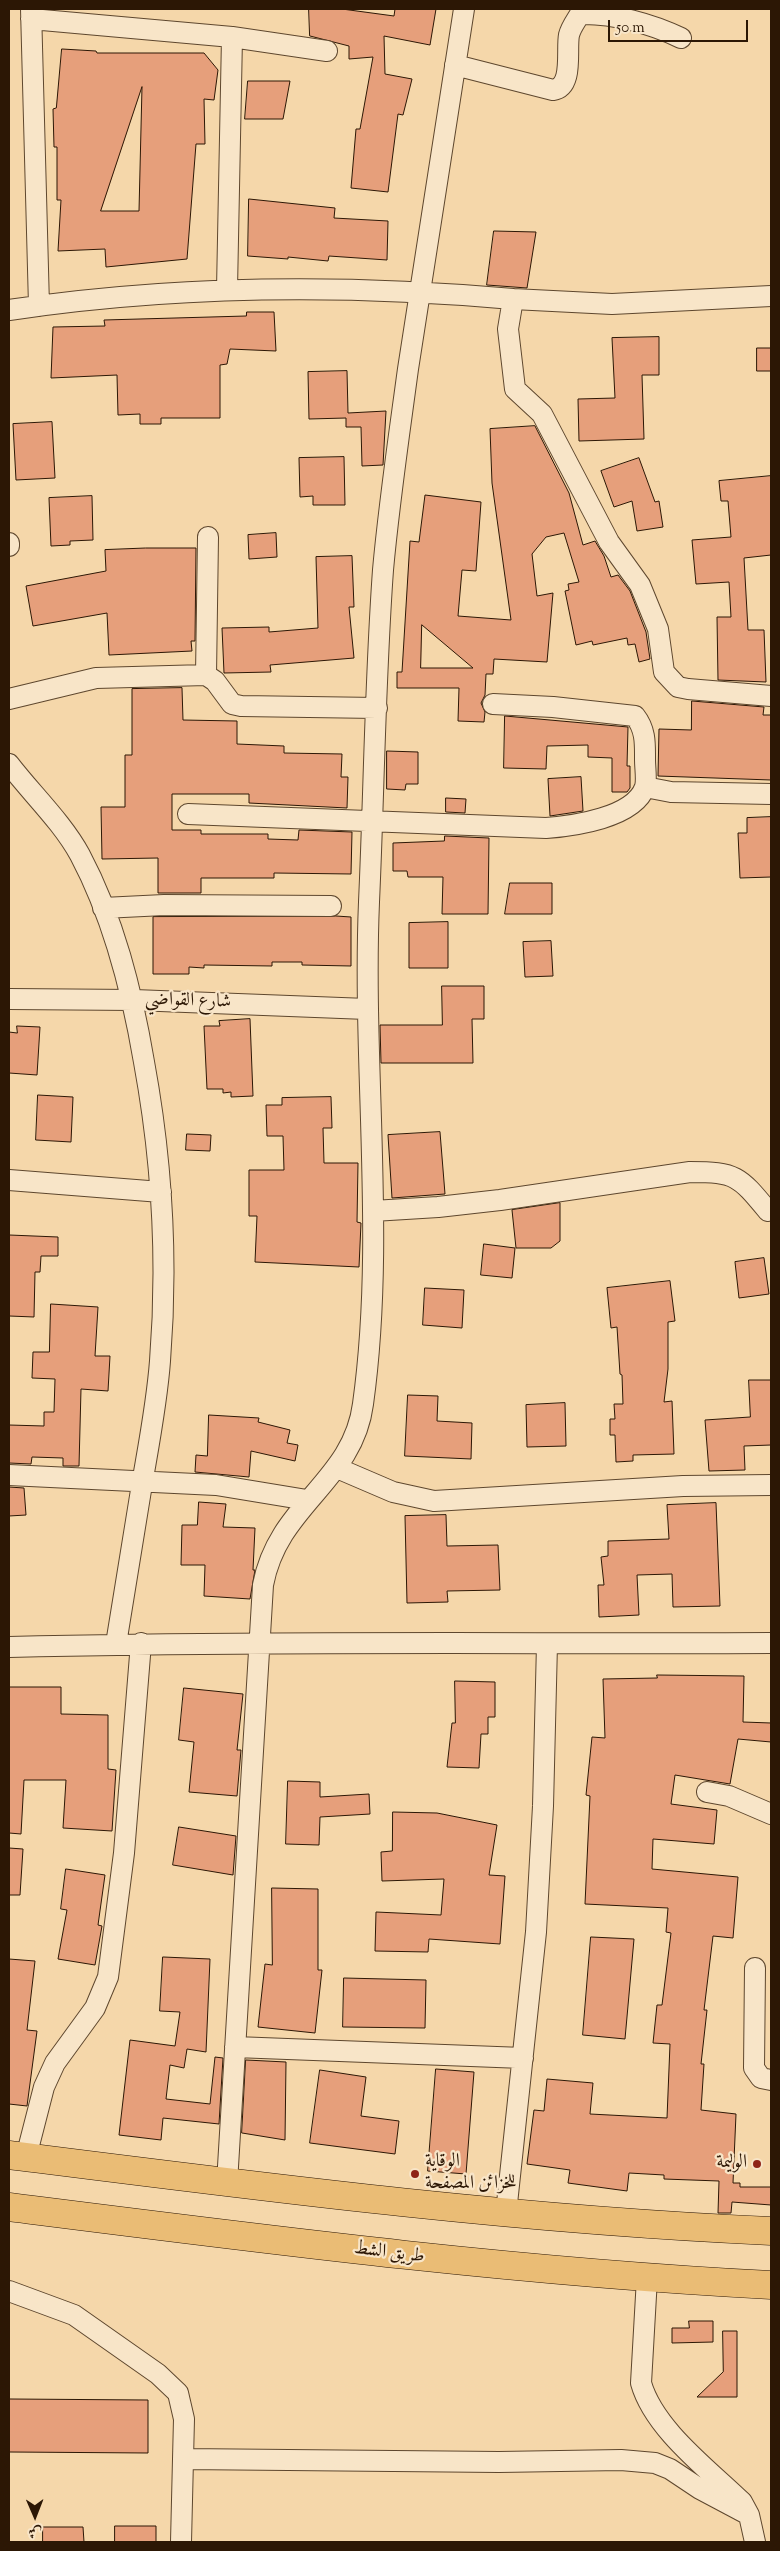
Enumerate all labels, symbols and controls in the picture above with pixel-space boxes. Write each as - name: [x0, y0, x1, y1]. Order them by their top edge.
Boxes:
- scale bar: [610, 10, 750, 42]
- text: 50 m: [616, 18, 645, 39]
- street label: شارع القواضي: [144, 989, 232, 1015]
- place label: الوقاية للخزائن المصفحة: [425, 2152, 517, 2196]
- place label: الوليمة: [716, 2153, 747, 2175]
- marker: الوليمة: [751, 2158, 763, 2170]
- marker: الوقاية للخزائن المصفحة: [409, 2168, 421, 2180]
- street label: طريق الشط: [352, 2238, 426, 2270]
- north arrow: [10, 2491, 60, 2541]
- text: ش: [28, 2521, 42, 2541]

